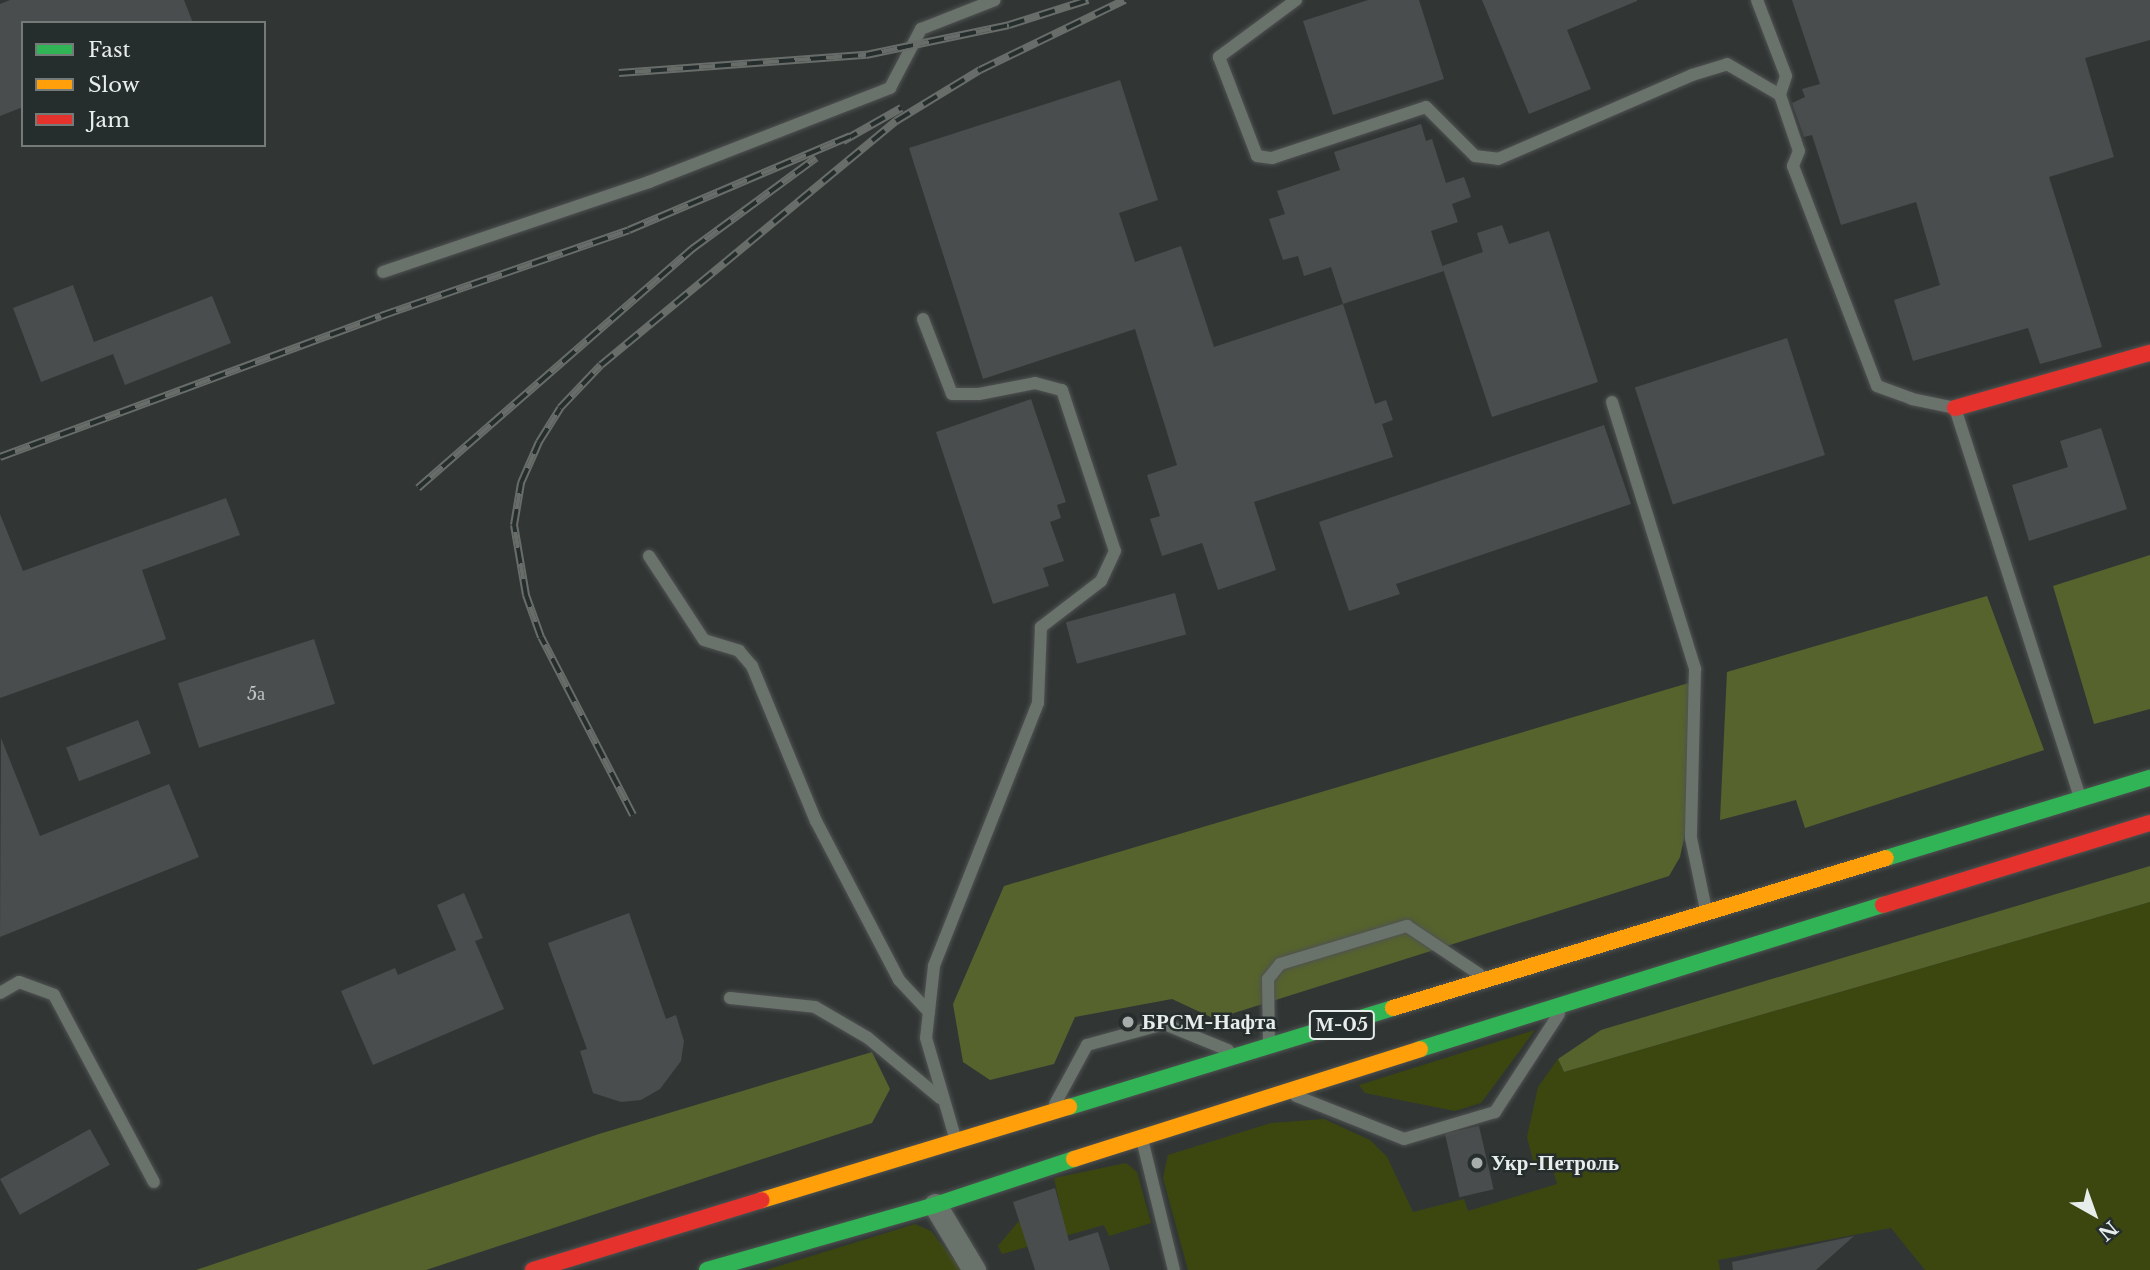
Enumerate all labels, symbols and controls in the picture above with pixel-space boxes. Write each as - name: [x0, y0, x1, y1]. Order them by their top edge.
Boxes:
- legend: [21, 21, 266, 147]
- text: Fast: [88, 37, 130, 63]
- text: Slow: [88, 72, 140, 98]
- text: Jam: [88, 107, 130, 133]
- house number: 5а: [247, 683, 265, 705]
- place label: БРСМ-Нафта: [1142, 1009, 1276, 1035]
- road number: М-05: [1309, 1009, 1375, 1040]
- marker: БРСМ-Нафта: [1120, 1014, 1136, 1030]
- place label: Укр-Петроль: [1491, 1150, 1619, 1176]
- marker: Укр-Петроль: [1469, 1155, 1485, 1171]
- north arrow: [2059, 1179, 2129, 1249]
- text: N: [2094, 1216, 2122, 1245]

